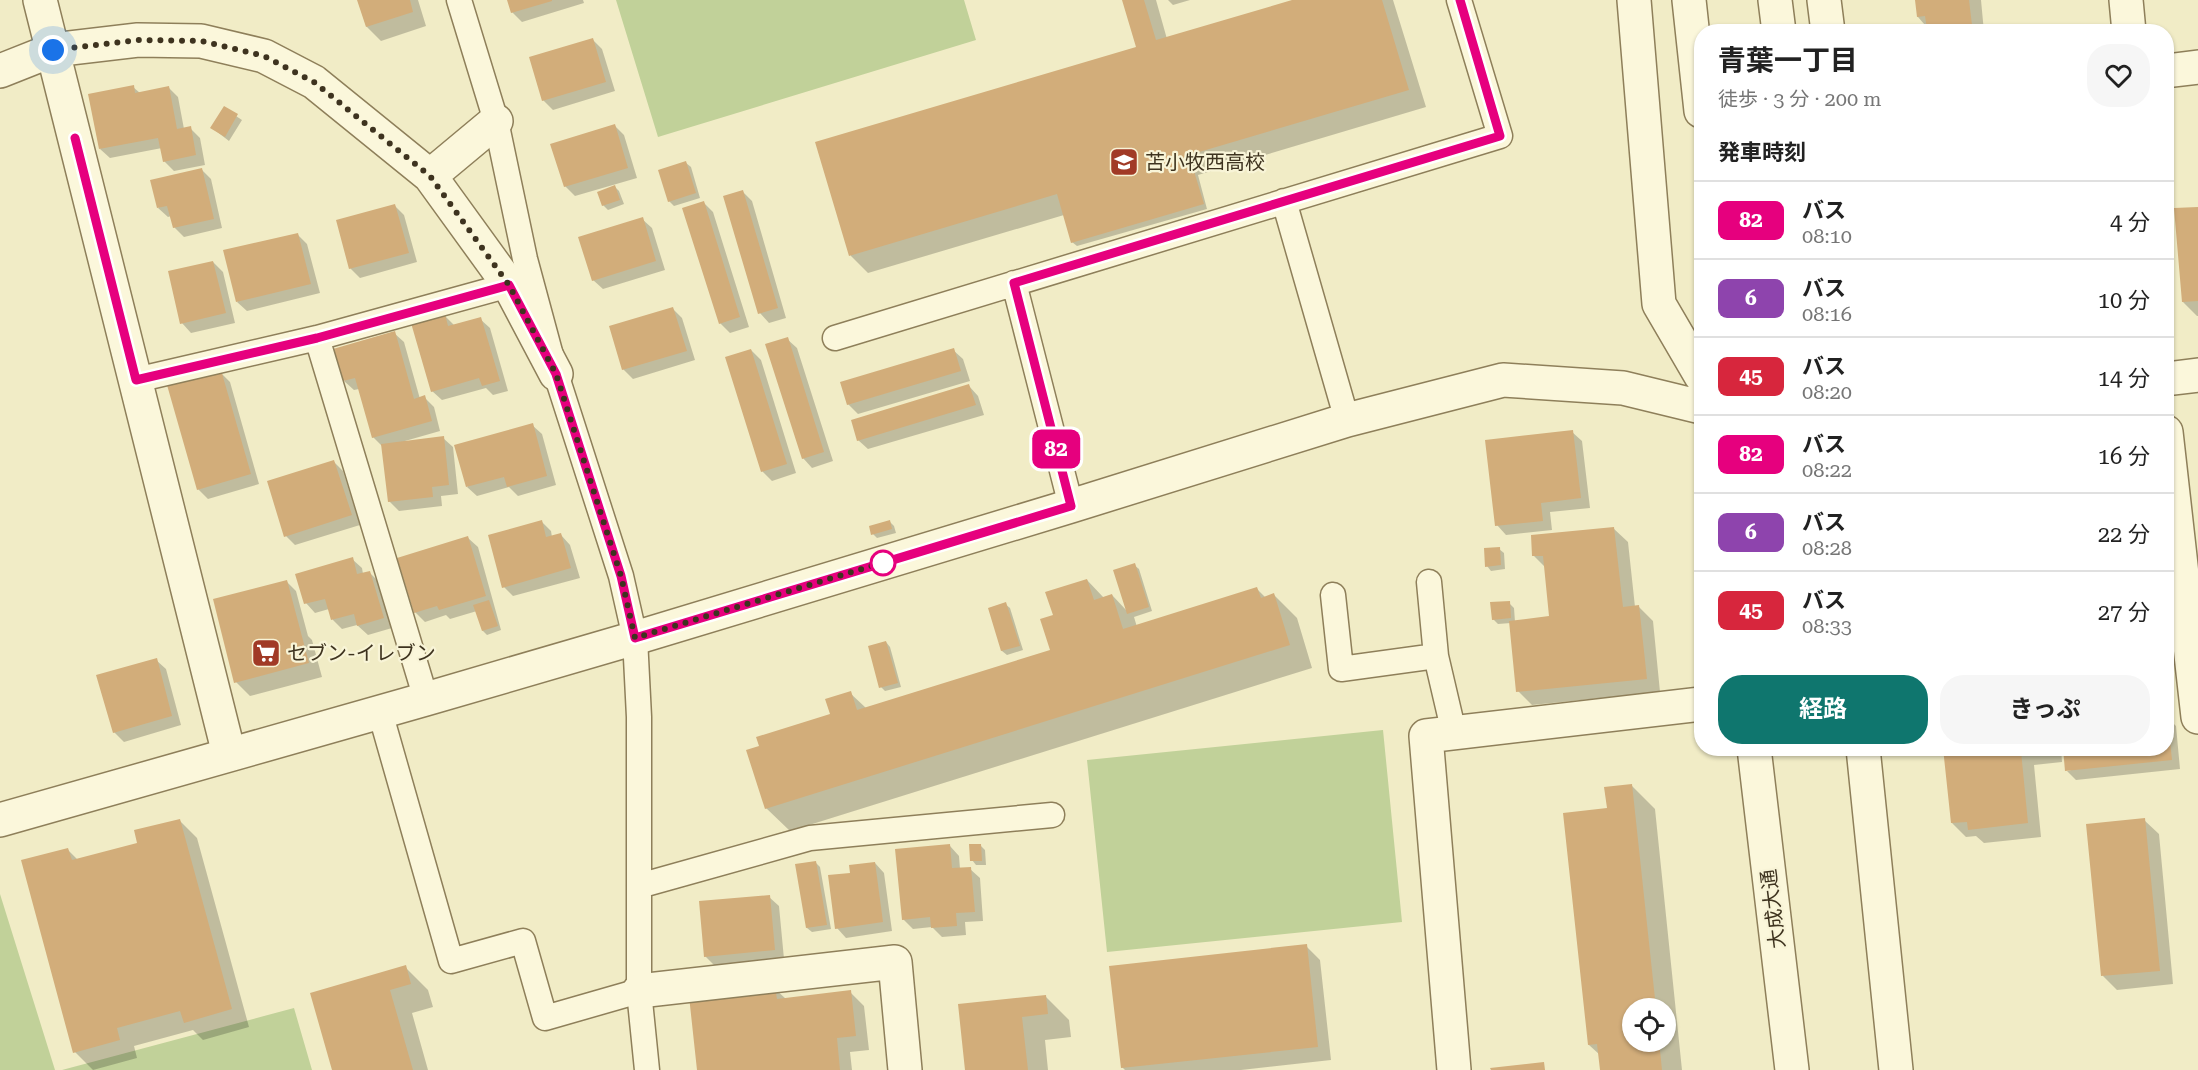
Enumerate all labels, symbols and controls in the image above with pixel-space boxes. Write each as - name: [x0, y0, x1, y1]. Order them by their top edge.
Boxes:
- your location: [38, 35, 68, 65]
- text: 青葉一丁目: [1718, 44, 1858, 77]
- button: heart: [2087, 44, 2150, 107]
- text: 徒歩 · 3 分 · 200 m: [1718, 87, 1882, 111]
- text: 発車時刻: [1718, 140, 1806, 165]
- school or university icon: 苫小牧西高校: [1108, 146, 1140, 178]
- place label: 苫小牧西高校: [1145, 150, 1265, 174]
- text: バス: [1802, 198, 1846, 223]
- text: 82: [1739, 208, 1763, 232]
- text: 4 分: [2110, 210, 2150, 235]
- text: 08:10: [1802, 224, 1852, 248]
- text: バス: [1802, 276, 1846, 301]
- text: 6: [1745, 286, 1757, 310]
- text: 10 分: [2098, 288, 2150, 313]
- text: 08:16: [1802, 302, 1852, 326]
- text: バス: [1802, 354, 1846, 379]
- text: 45: [1739, 364, 1763, 388]
- text: 14 分: [2098, 366, 2150, 391]
- text: 08:20: [1802, 380, 1852, 404]
- line badge: 82: [1029, 430, 1083, 468]
- text: バス: [1802, 432, 1846, 457]
- text: 82: [1044, 437, 1068, 461]
- text: 82: [1739, 442, 1763, 466]
- text: 16 分: [2098, 444, 2150, 469]
- text: 08:22: [1802, 458, 1852, 482]
- text: バス: [1802, 510, 1846, 535]
- text: 6: [1745, 520, 1757, 544]
- text: 22 分: [2098, 522, 2150, 547]
- text: 08:28: [1802, 536, 1852, 560]
- unlabelled marker: [870, 550, 896, 576]
- text: バス: [1802, 588, 1846, 613]
- text: 45: [1739, 598, 1763, 622]
- text: 27 分: [2098, 600, 2150, 625]
- text: 08:33: [1802, 614, 1852, 638]
- supermarket icon: セブン-イレブン: [250, 637, 282, 669]
- place label: セブン-イレブン: [287, 641, 436, 665]
- button: 経路: [1718, 675, 1928, 744]
- button: きっぷ: [1940, 675, 2150, 744]
- street label: 大成大通: [1756, 868, 1790, 950]
- map controls: [1622, 998, 1676, 1052]
- button: locate: [1622, 998, 1676, 1052]

